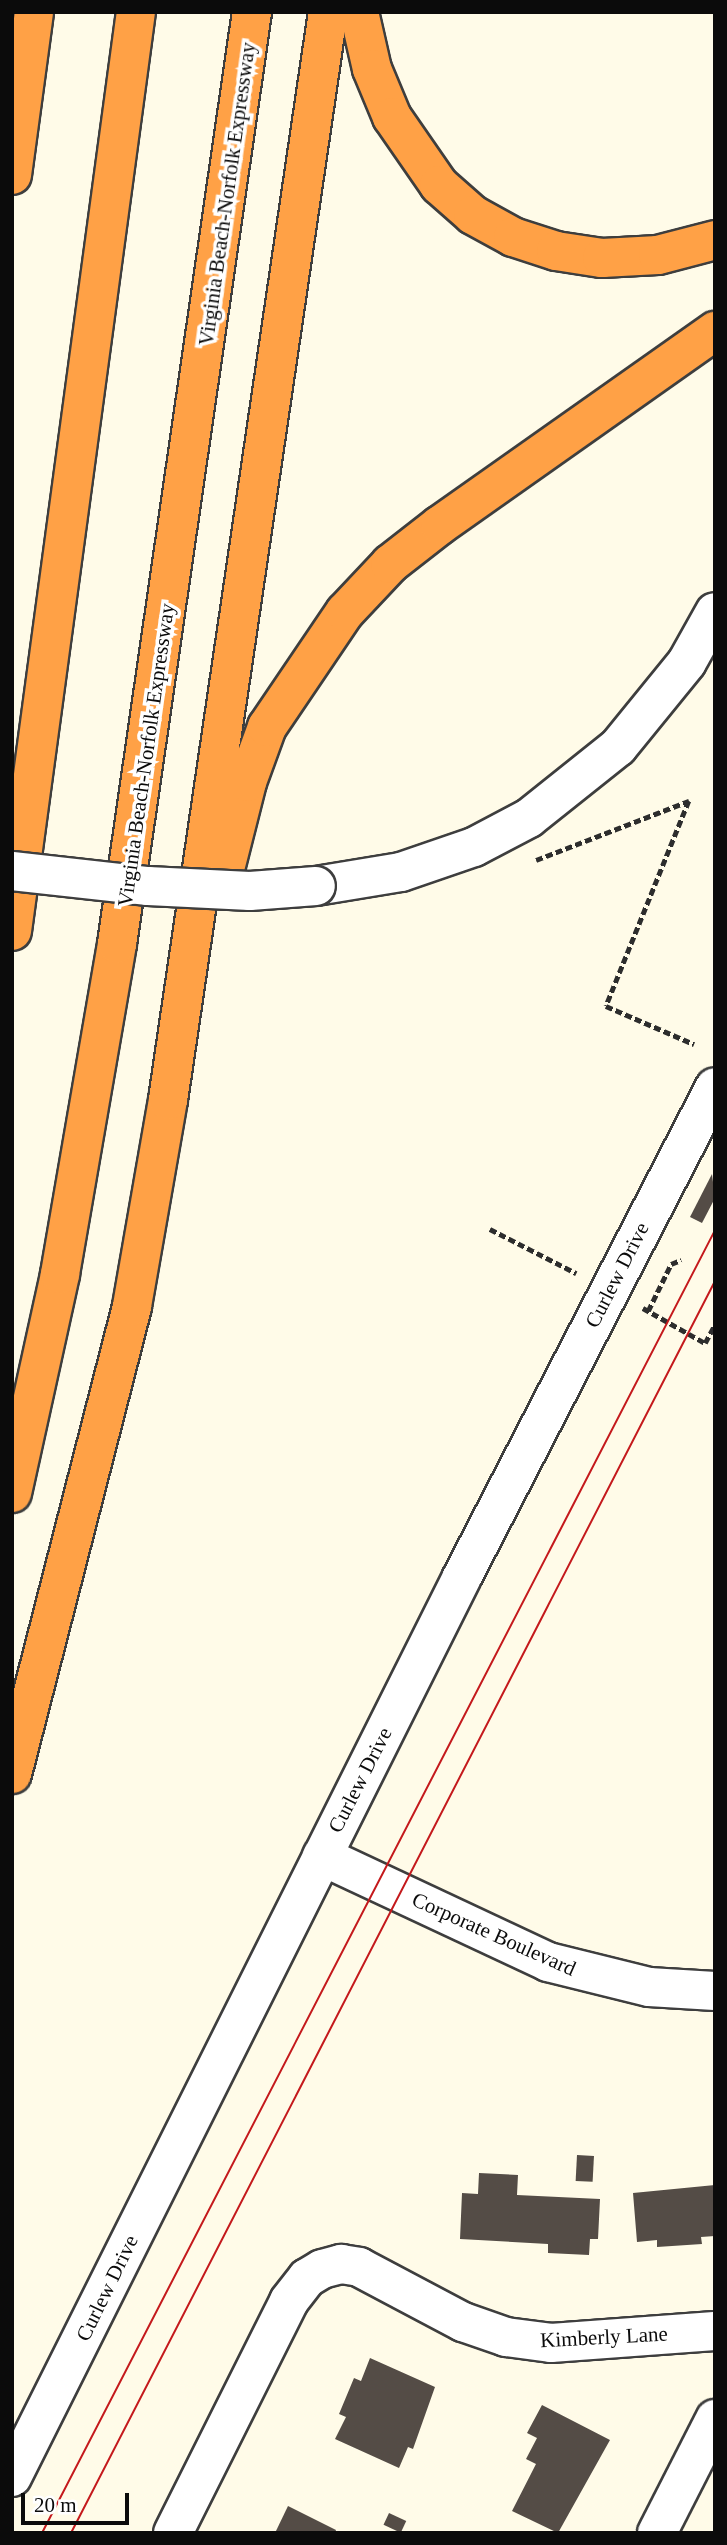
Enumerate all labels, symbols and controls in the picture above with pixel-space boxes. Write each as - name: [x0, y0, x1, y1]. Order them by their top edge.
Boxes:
- street label: Virginia Beach-Norfolk Expressway: [193, 41, 261, 347]
- street label: Virginia Beach-Norfolk Expressway: [112, 602, 180, 908]
- street label: Curlew Drive: [580, 1218, 654, 1332]
- street label: Curlew Drive: [323, 1723, 397, 1837]
- street label: Corporate Boulevard: [408, 1887, 580, 1981]
- street label: Curlew Drive: [70, 2231, 144, 2345]
- street label: Kimberly Lane: [540, 2321, 668, 2353]
- scale bar: [24, 2478, 133, 2522]
- text: 20 m: [34, 2493, 77, 2517]

